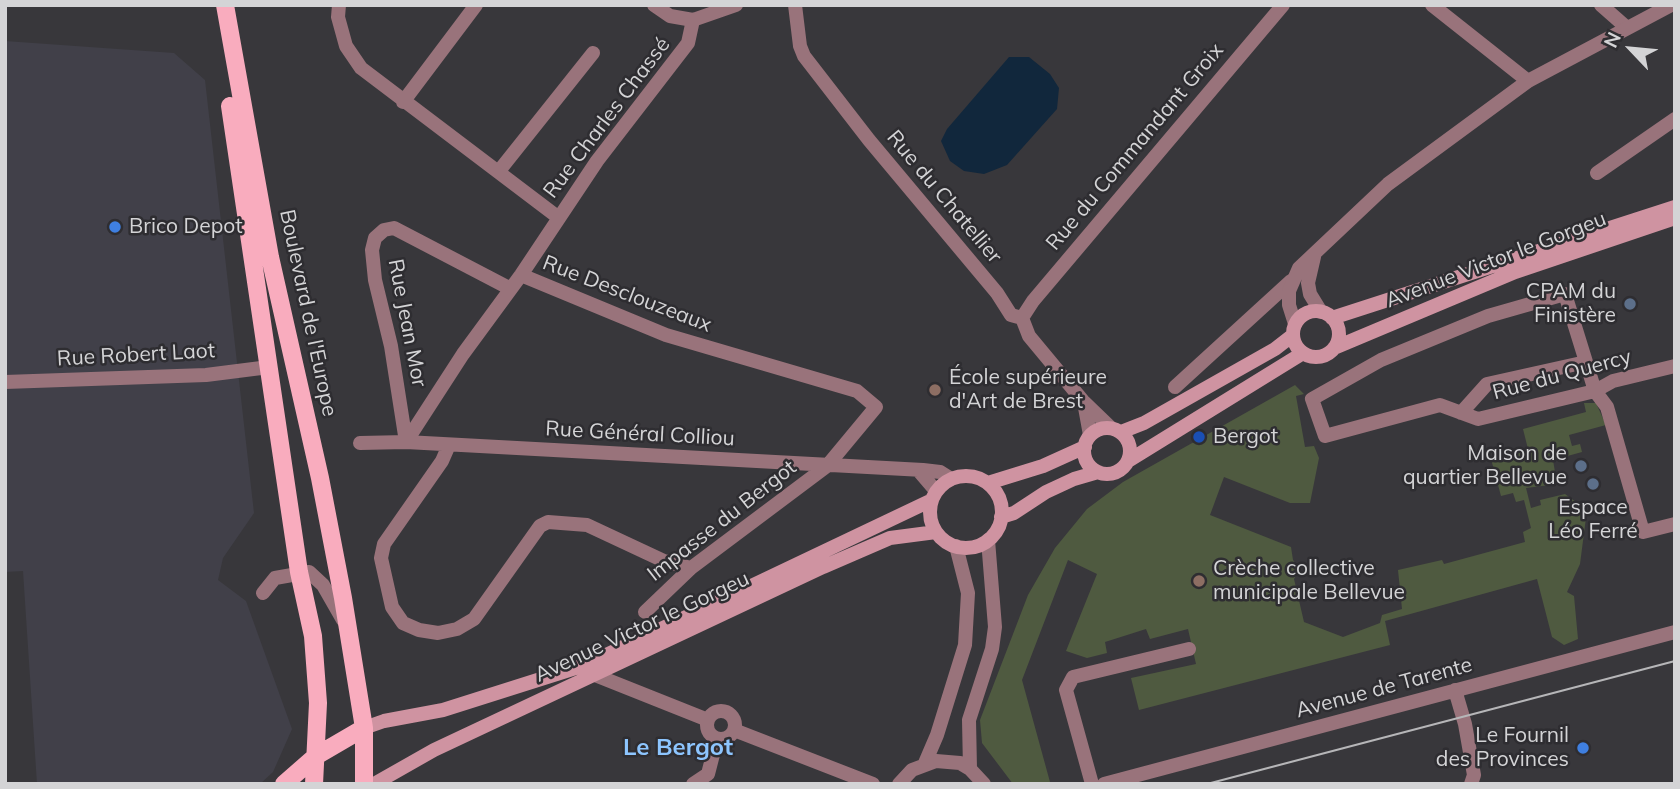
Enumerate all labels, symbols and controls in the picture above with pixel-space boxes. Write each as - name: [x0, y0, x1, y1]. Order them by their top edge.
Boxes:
- north arrow: [1596, 14, 1666, 84]
- text: N: [1598, 28, 1626, 52]
- street label: Rue Charles Chassé: [538, 33, 676, 203]
- street label: Rue du Commandant Groix: [1041, 38, 1229, 256]
- street label: Rue du Chatellier: [881, 125, 1007, 269]
- street label: Avenue Victor le Gorgeu: [1382, 206, 1610, 314]
- street label: Boulevard de l'Europe: [274, 207, 342, 419]
- place label: Brico Depot: [129, 214, 243, 240]
- marker: Brico Depot: [107, 219, 123, 235]
- street label: Rue Desclouzeaux: [539, 250, 715, 338]
- street label: Rue Jean Mor: [382, 257, 432, 389]
- place label: CPAM du Finistère: [1526, 279, 1616, 329]
- marker: CPAM du Finistère: [1622, 296, 1638, 312]
- street label: Rue Robert Laot: [56, 338, 216, 372]
- street label: Rue du Quercy: [1490, 344, 1634, 406]
- place label: École supérieure d'Art de Brest: [949, 365, 1107, 415]
- marker: École supérieure d'Art de Brest: [927, 382, 943, 398]
- street label: Rue Général Colliou: [545, 416, 735, 452]
- place label: Bergot: [1213, 424, 1278, 450]
- marker: Bergot: [1191, 429, 1207, 445]
- place label: Maison de quartier Bellevue: [1403, 441, 1567, 491]
- street label: Impasse du Bergot: [642, 455, 802, 587]
- marker: Maison de quartier Bellevue: [1573, 458, 1589, 474]
- marker: Espace Léo Ferré: [1585, 476, 1601, 492]
- place label: Espace Léo Ferré: [1548, 495, 1638, 545]
- place label: Crèche collective municipale Bellevue: [1213, 556, 1405, 606]
- street label: Avenue Victor le Gorgeu: [531, 566, 753, 688]
- marker: Crèche collective municipale Bellevue: [1191, 573, 1207, 589]
- street label: Avenue de Tarente: [1293, 652, 1475, 724]
- place label: Le Fournil des Provinces: [1436, 723, 1569, 773]
- district label: Le Bergot: [623, 734, 733, 762]
- marker: Le Fournil des Provinces: [1575, 740, 1591, 756]

